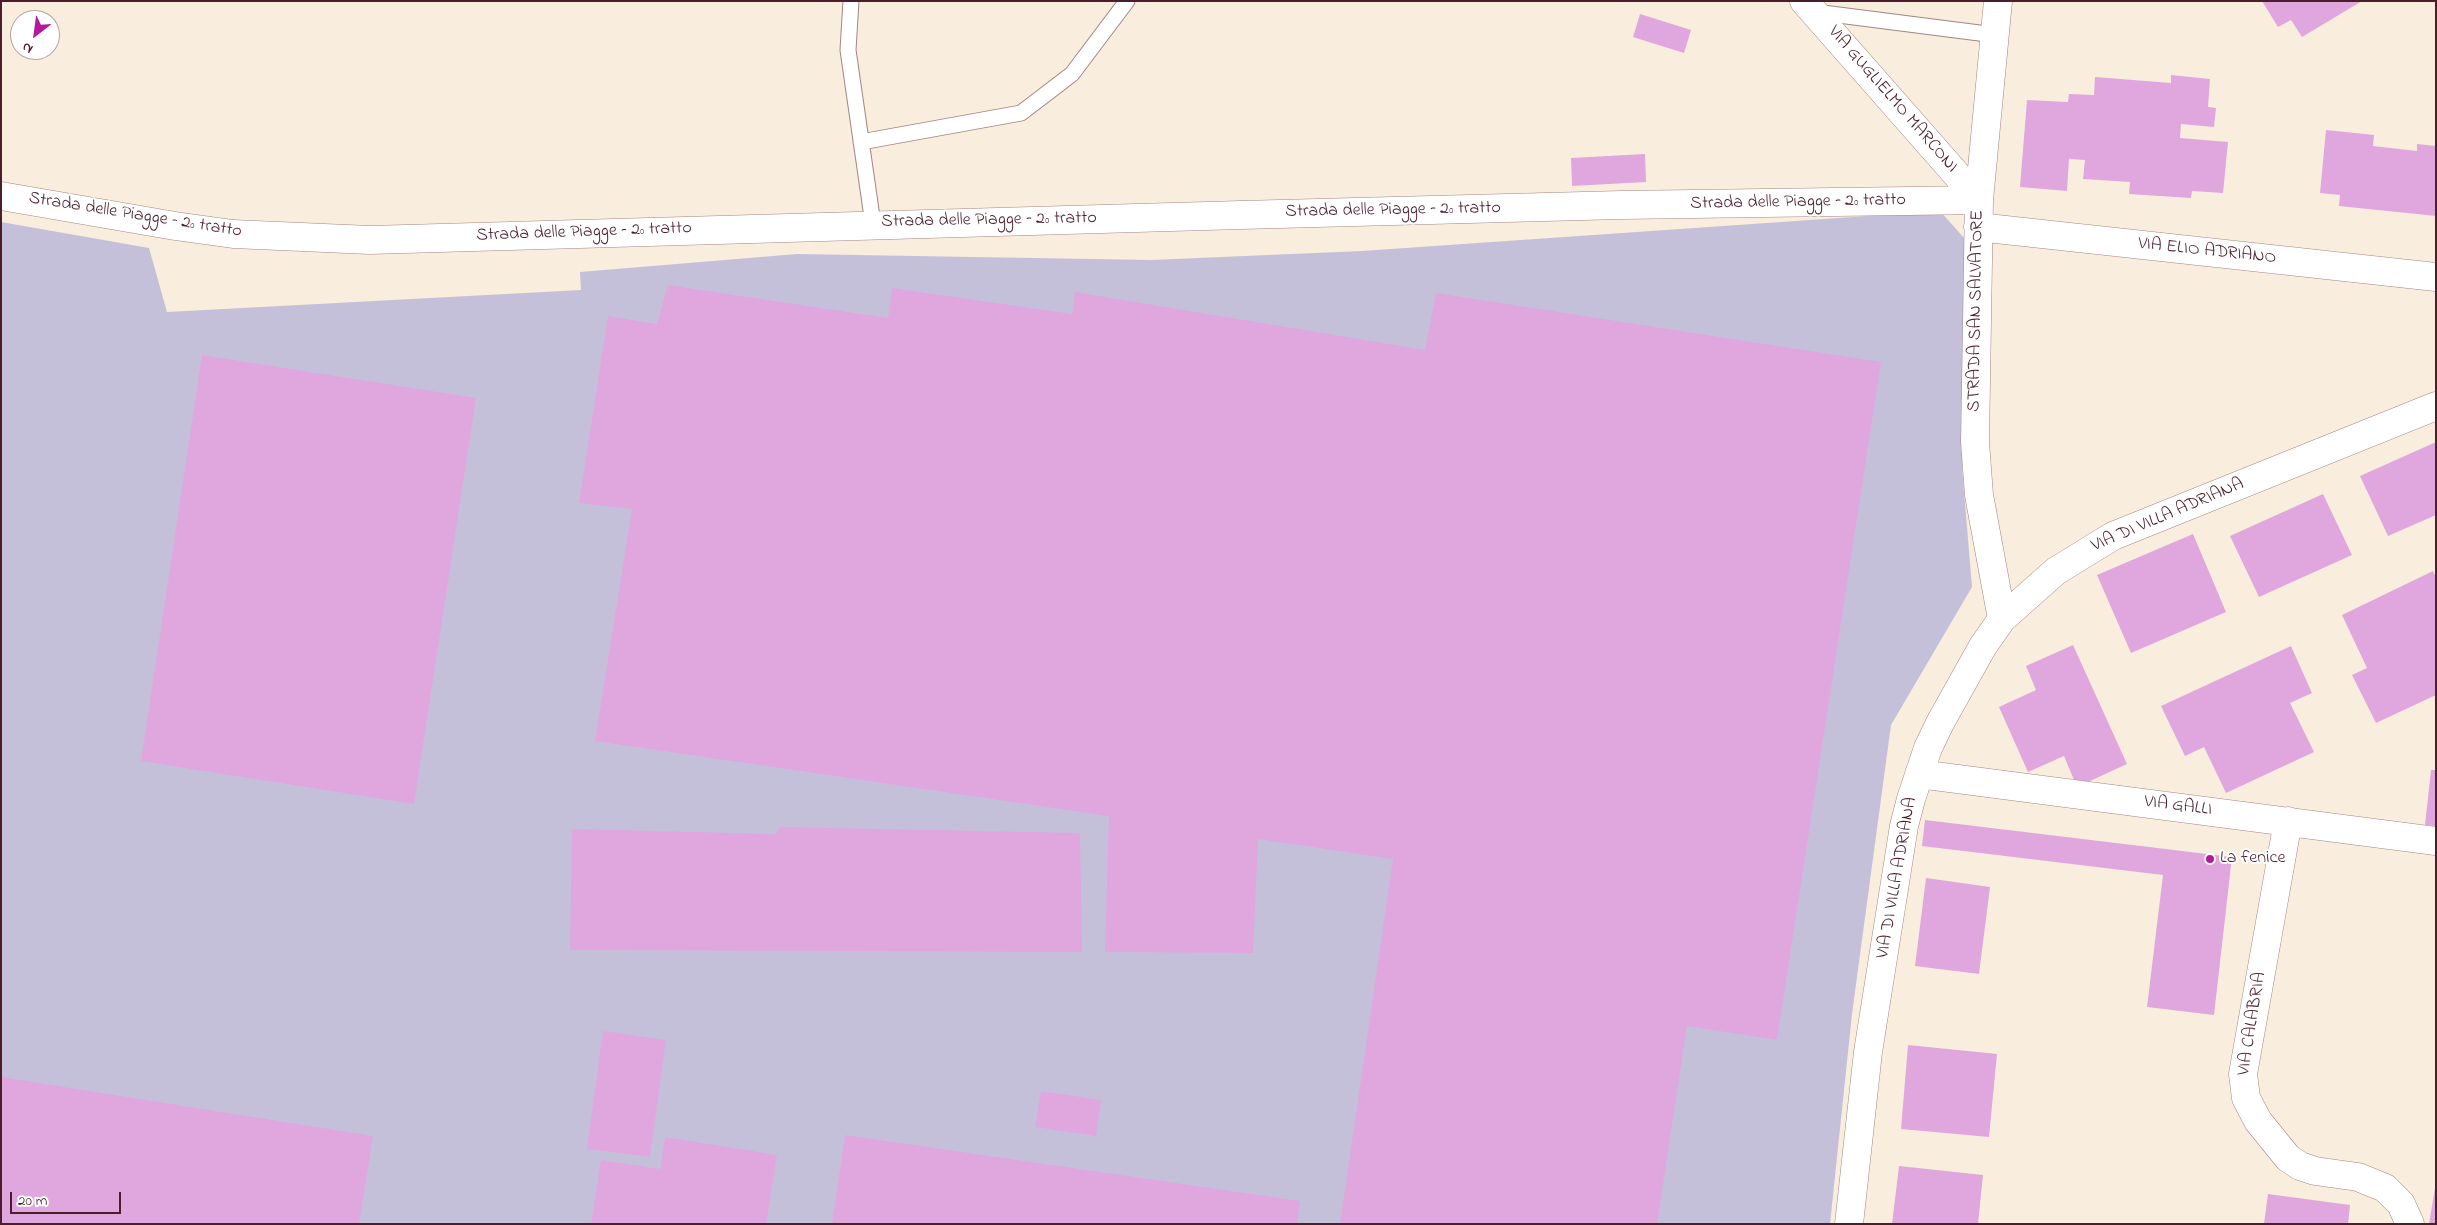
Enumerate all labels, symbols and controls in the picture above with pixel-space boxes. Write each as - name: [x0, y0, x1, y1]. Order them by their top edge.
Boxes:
- north arrow: [10, 10, 60, 60]
- street label: VIA GUGLIELMO MARCONI: [1822, 22, 1962, 178]
- text: N: [18, 36, 37, 59]
- street label: Strada delle Piagge – 2º tratto: [27, 188, 243, 244]
- street label: Strada delle Piagge – 2º tratto: [1690, 190, 1906, 216]
- street label: Strada delle Piagge – 2º tratto: [1285, 198, 1501, 224]
- street label: Strada delle Piagge – 2º tratto: [881, 208, 1097, 234]
- street label: STRADA SAN SALVATORE: [1964, 210, 1990, 412]
- street label: Strada delle Piagge – 2º tratto: [476, 218, 692, 248]
- street label: VIA ELIO ADRIANO: [2137, 234, 2277, 270]
- street label: VIA DI VILLA ADRIANA: [2089, 474, 2247, 558]
- street label: VIA GALLI: [2143, 792, 2213, 822]
- street label: VIA DI VILLA ADRIANA: [1873, 796, 1923, 960]
- place label: La fenice: [2220, 848, 2285, 870]
- marker: La fenice: [2204, 853, 2216, 865]
- street label: VIA CALABRIA: [2234, 971, 2272, 1077]
- scale bar: [12, 1182, 124, 1214]
- text: 20 m: [18, 1190, 47, 1212]

